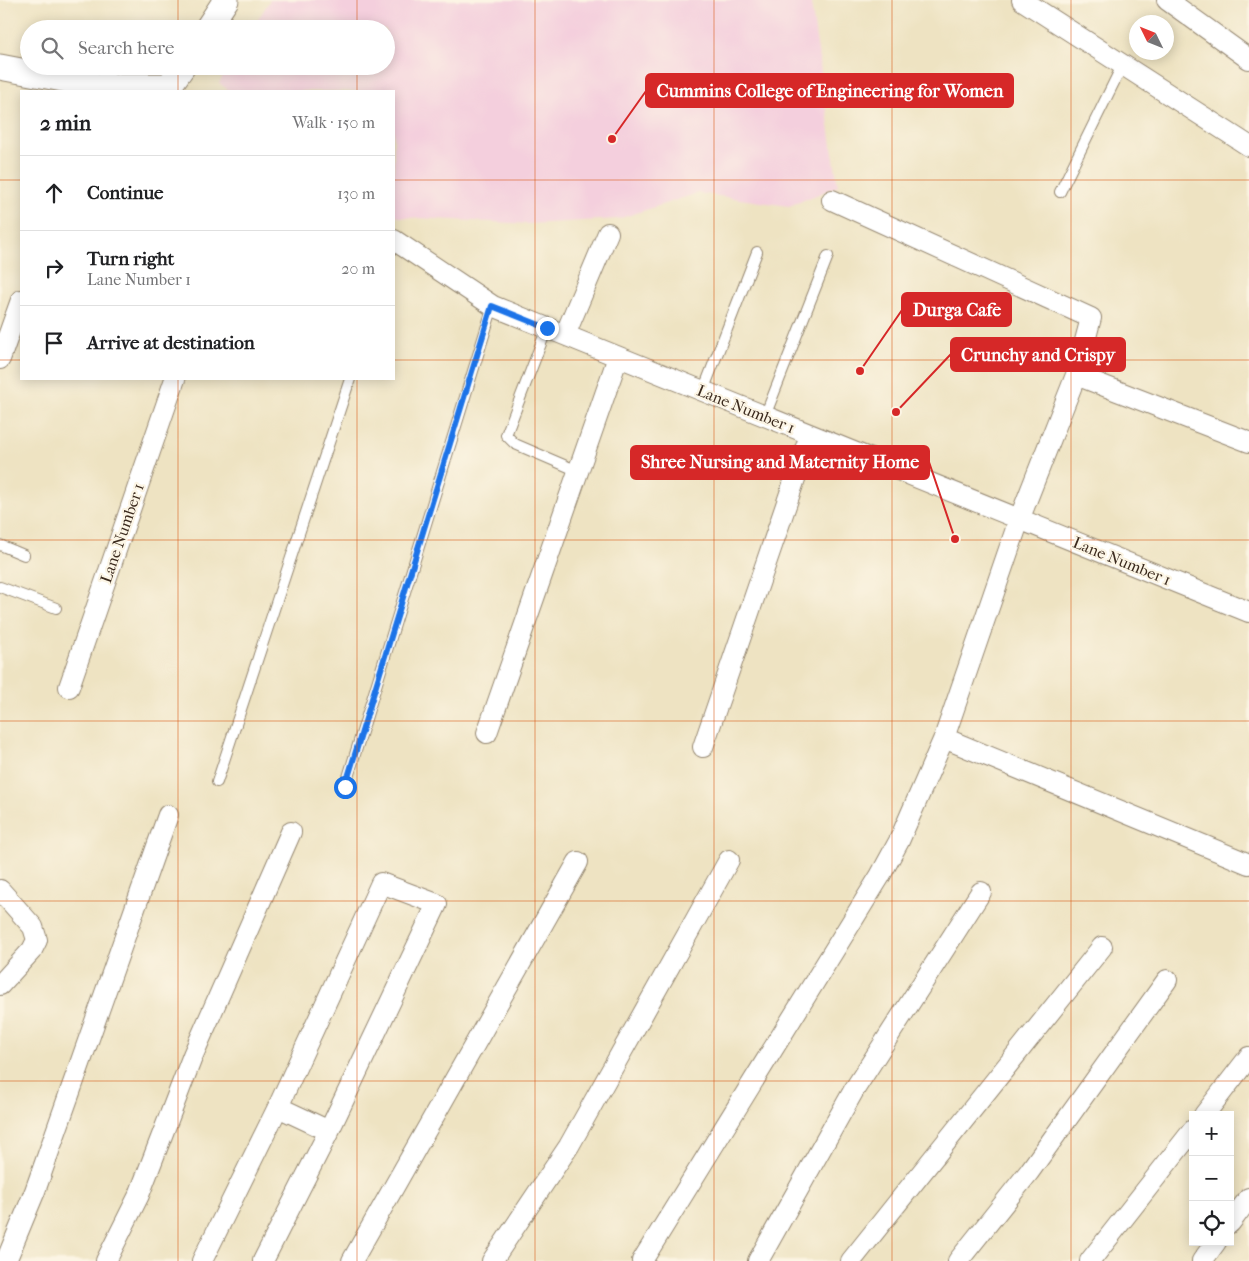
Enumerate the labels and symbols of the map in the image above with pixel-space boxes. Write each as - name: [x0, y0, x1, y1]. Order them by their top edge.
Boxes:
- north arrow: [1129, 15, 1174, 60]
- callout: Cummins College of Engineering for Women: [646, 74, 1013, 107]
- text: Cummins College of Engineering for Women: [657, 81, 1004, 102]
- callout: Durga Cafe: [902, 293, 1011, 326]
- text: Durga Cafe: [913, 300, 1001, 321]
- route end: [536, 317, 559, 340]
- callout: Crunchy and Crispy: [951, 338, 1125, 371]
- text: Crunchy and Crispy: [961, 345, 1116, 366]
- street label: Lane Number 1: [694, 381, 798, 437]
- callout: Shree Nursing and Maternity Home: [631, 446, 929, 479]
- text: Shree Nursing and Maternity Home: [641, 452, 919, 473]
- street label: Lane Number 1: [96, 481, 148, 585]
- street label: Lane Number 1: [1070, 533, 1174, 589]
- route start: [334, 776, 357, 799]

